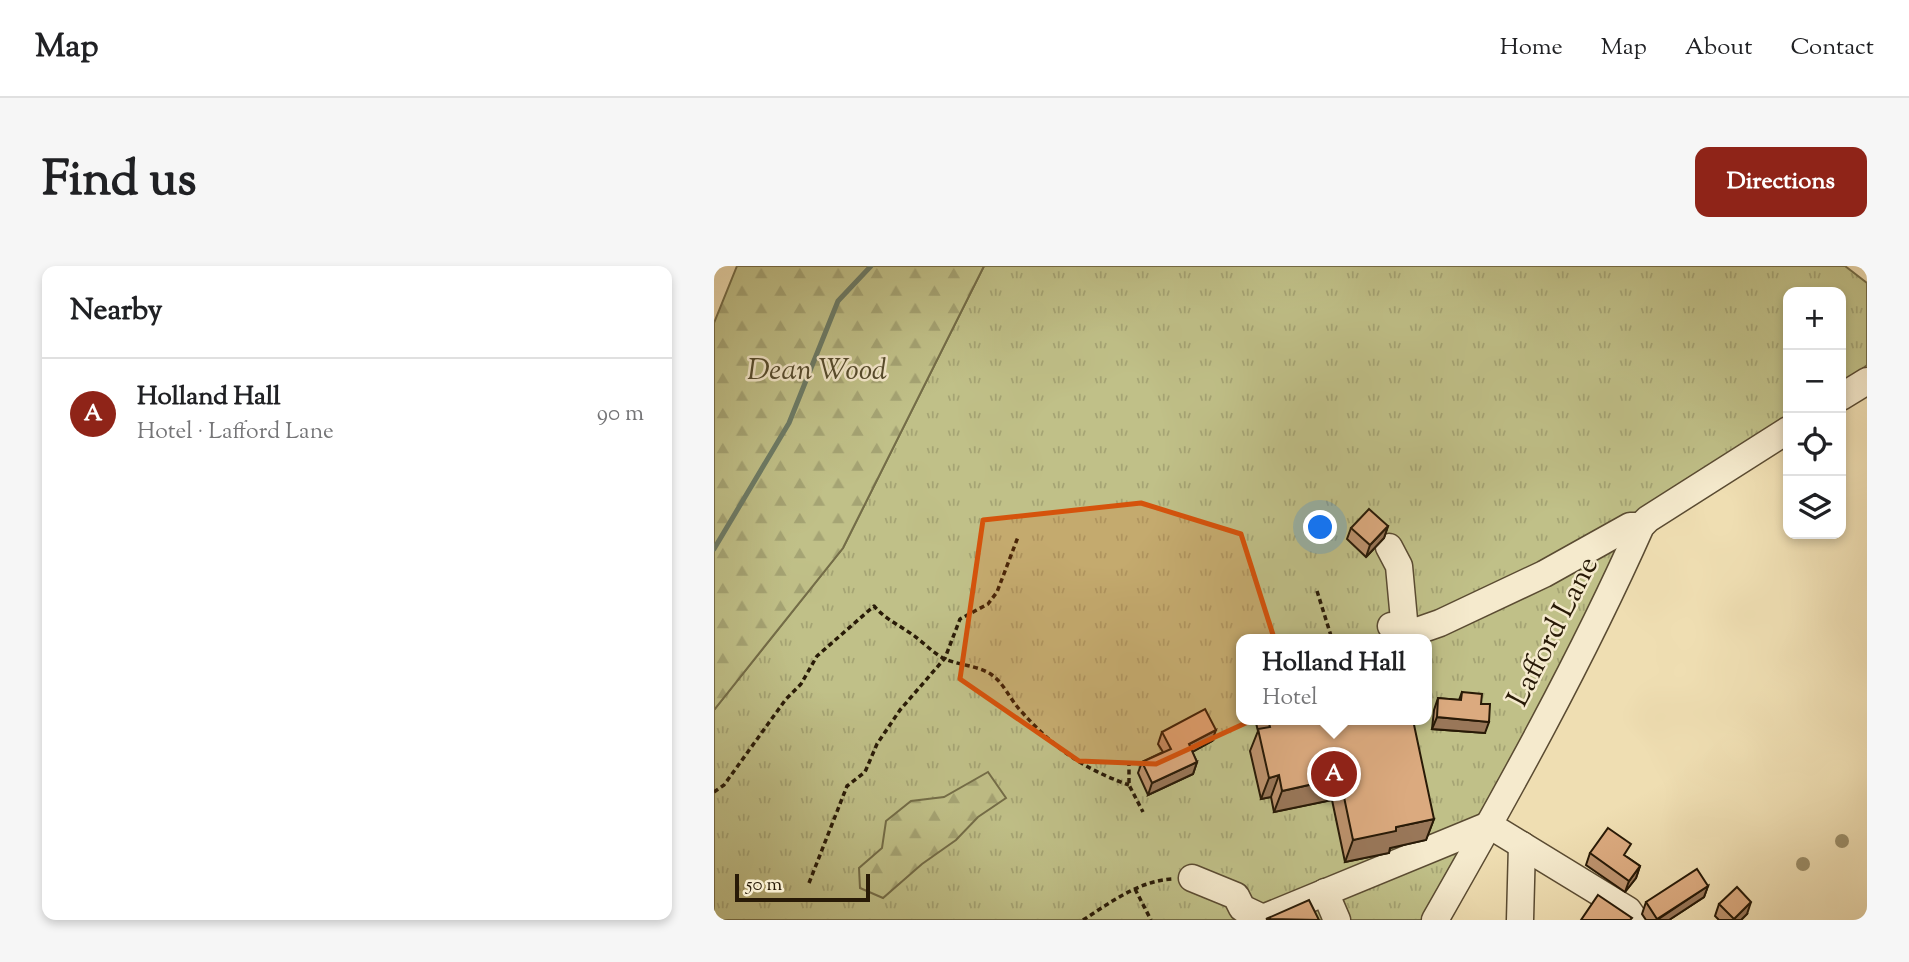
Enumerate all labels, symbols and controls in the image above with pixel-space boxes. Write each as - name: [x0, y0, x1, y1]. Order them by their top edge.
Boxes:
- text: Map: [35, 24, 99, 72]
- text: Home: [1500, 31, 1563, 65]
- text: Map: [1601, 31, 1647, 65]
- text: About: [1685, 31, 1752, 65]
- text: Contact: [1790, 31, 1874, 65]
- text: Find us: [42, 147, 196, 217]
- button: Directions: [1695, 147, 1867, 217]
- map controls: [1783, 287, 1846, 539]
- button: +: [1783, 287, 1846, 350]
- text: Nearby: [70, 290, 162, 333]
- park label: Dean Wood: [747, 350, 887, 393]
- button: −: [1783, 350, 1846, 413]
- text: Holland Hall: [137, 379, 281, 416]
- text: A: [84, 398, 102, 431]
- text: 90 m: [597, 398, 644, 431]
- button: locate: [1783, 413, 1846, 476]
- text: Hotel · Lafford Lane: [137, 416, 334, 449]
- button: layers: [1783, 476, 1846, 539]
- your location: [1303, 510, 1337, 544]
- street label: Lafford Lane: [1498, 549, 1611, 715]
- popup: [1236, 634, 1432, 725]
- text: Holland Hall: [1262, 645, 1406, 682]
- text: Hotel: [1262, 682, 1318, 715]
- pin: A: [1311, 748, 1357, 800]
- scale bar: [735, 871, 870, 903]
- text: 50 m: [746, 872, 782, 899]

